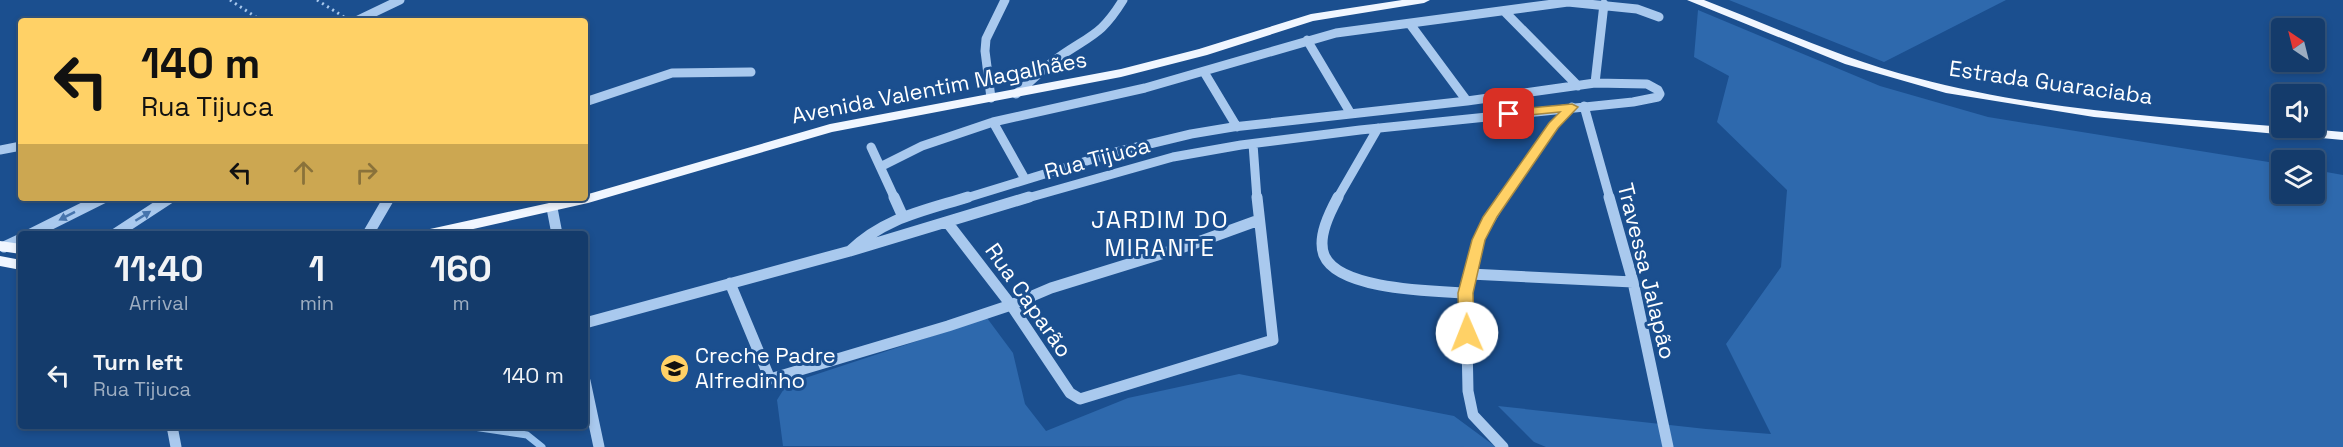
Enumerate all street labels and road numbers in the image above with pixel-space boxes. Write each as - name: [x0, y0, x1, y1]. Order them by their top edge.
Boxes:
- street label: Avenida Valentim Magalhães: [789, 45, 1089, 129]
- street label: Estrada Guaraciaba: [1947, 54, 2155, 110]
- street label: Rua Tijuca: [1041, 130, 1153, 185]
- street label: Travessa Jalapão: [1612, 180, 1682, 362]
- street label: Rua Caparão: [979, 237, 1079, 363]

